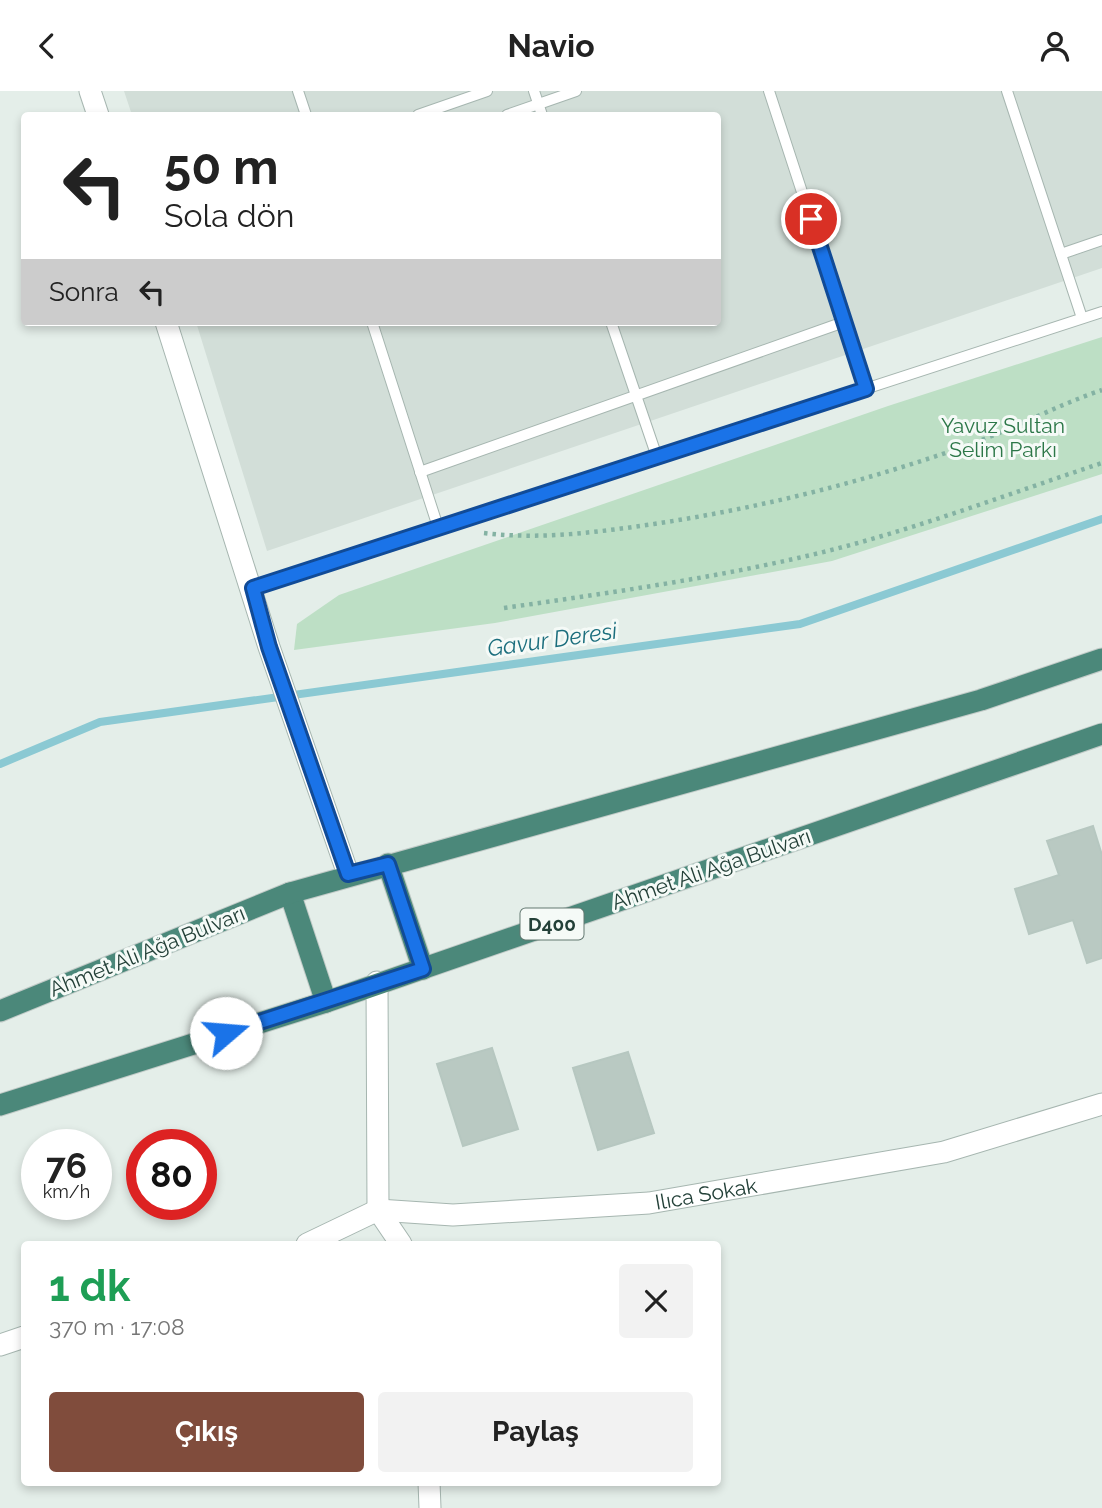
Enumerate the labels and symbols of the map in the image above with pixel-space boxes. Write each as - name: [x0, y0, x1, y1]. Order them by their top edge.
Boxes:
- pin: [781, 189, 841, 249]
- park label: Yavuz Sultan Selim Parkı: [941, 413, 1065, 462]
- water label: Gavur Deresi: [485, 616, 620, 661]
- street label: Ahmet Ali Ağa Bulvarı: [608, 823, 814, 915]
- street label: Ahmet Ali Ağa Bulvarı: [46, 900, 248, 1002]
- road number: D400: [520, 909, 584, 939]
- position arrow: [189, 996, 263, 1070]
- speed limit sign: 80: [126, 1129, 217, 1220]
- street label: Ilıca Sokak: [653, 1172, 759, 1214]

